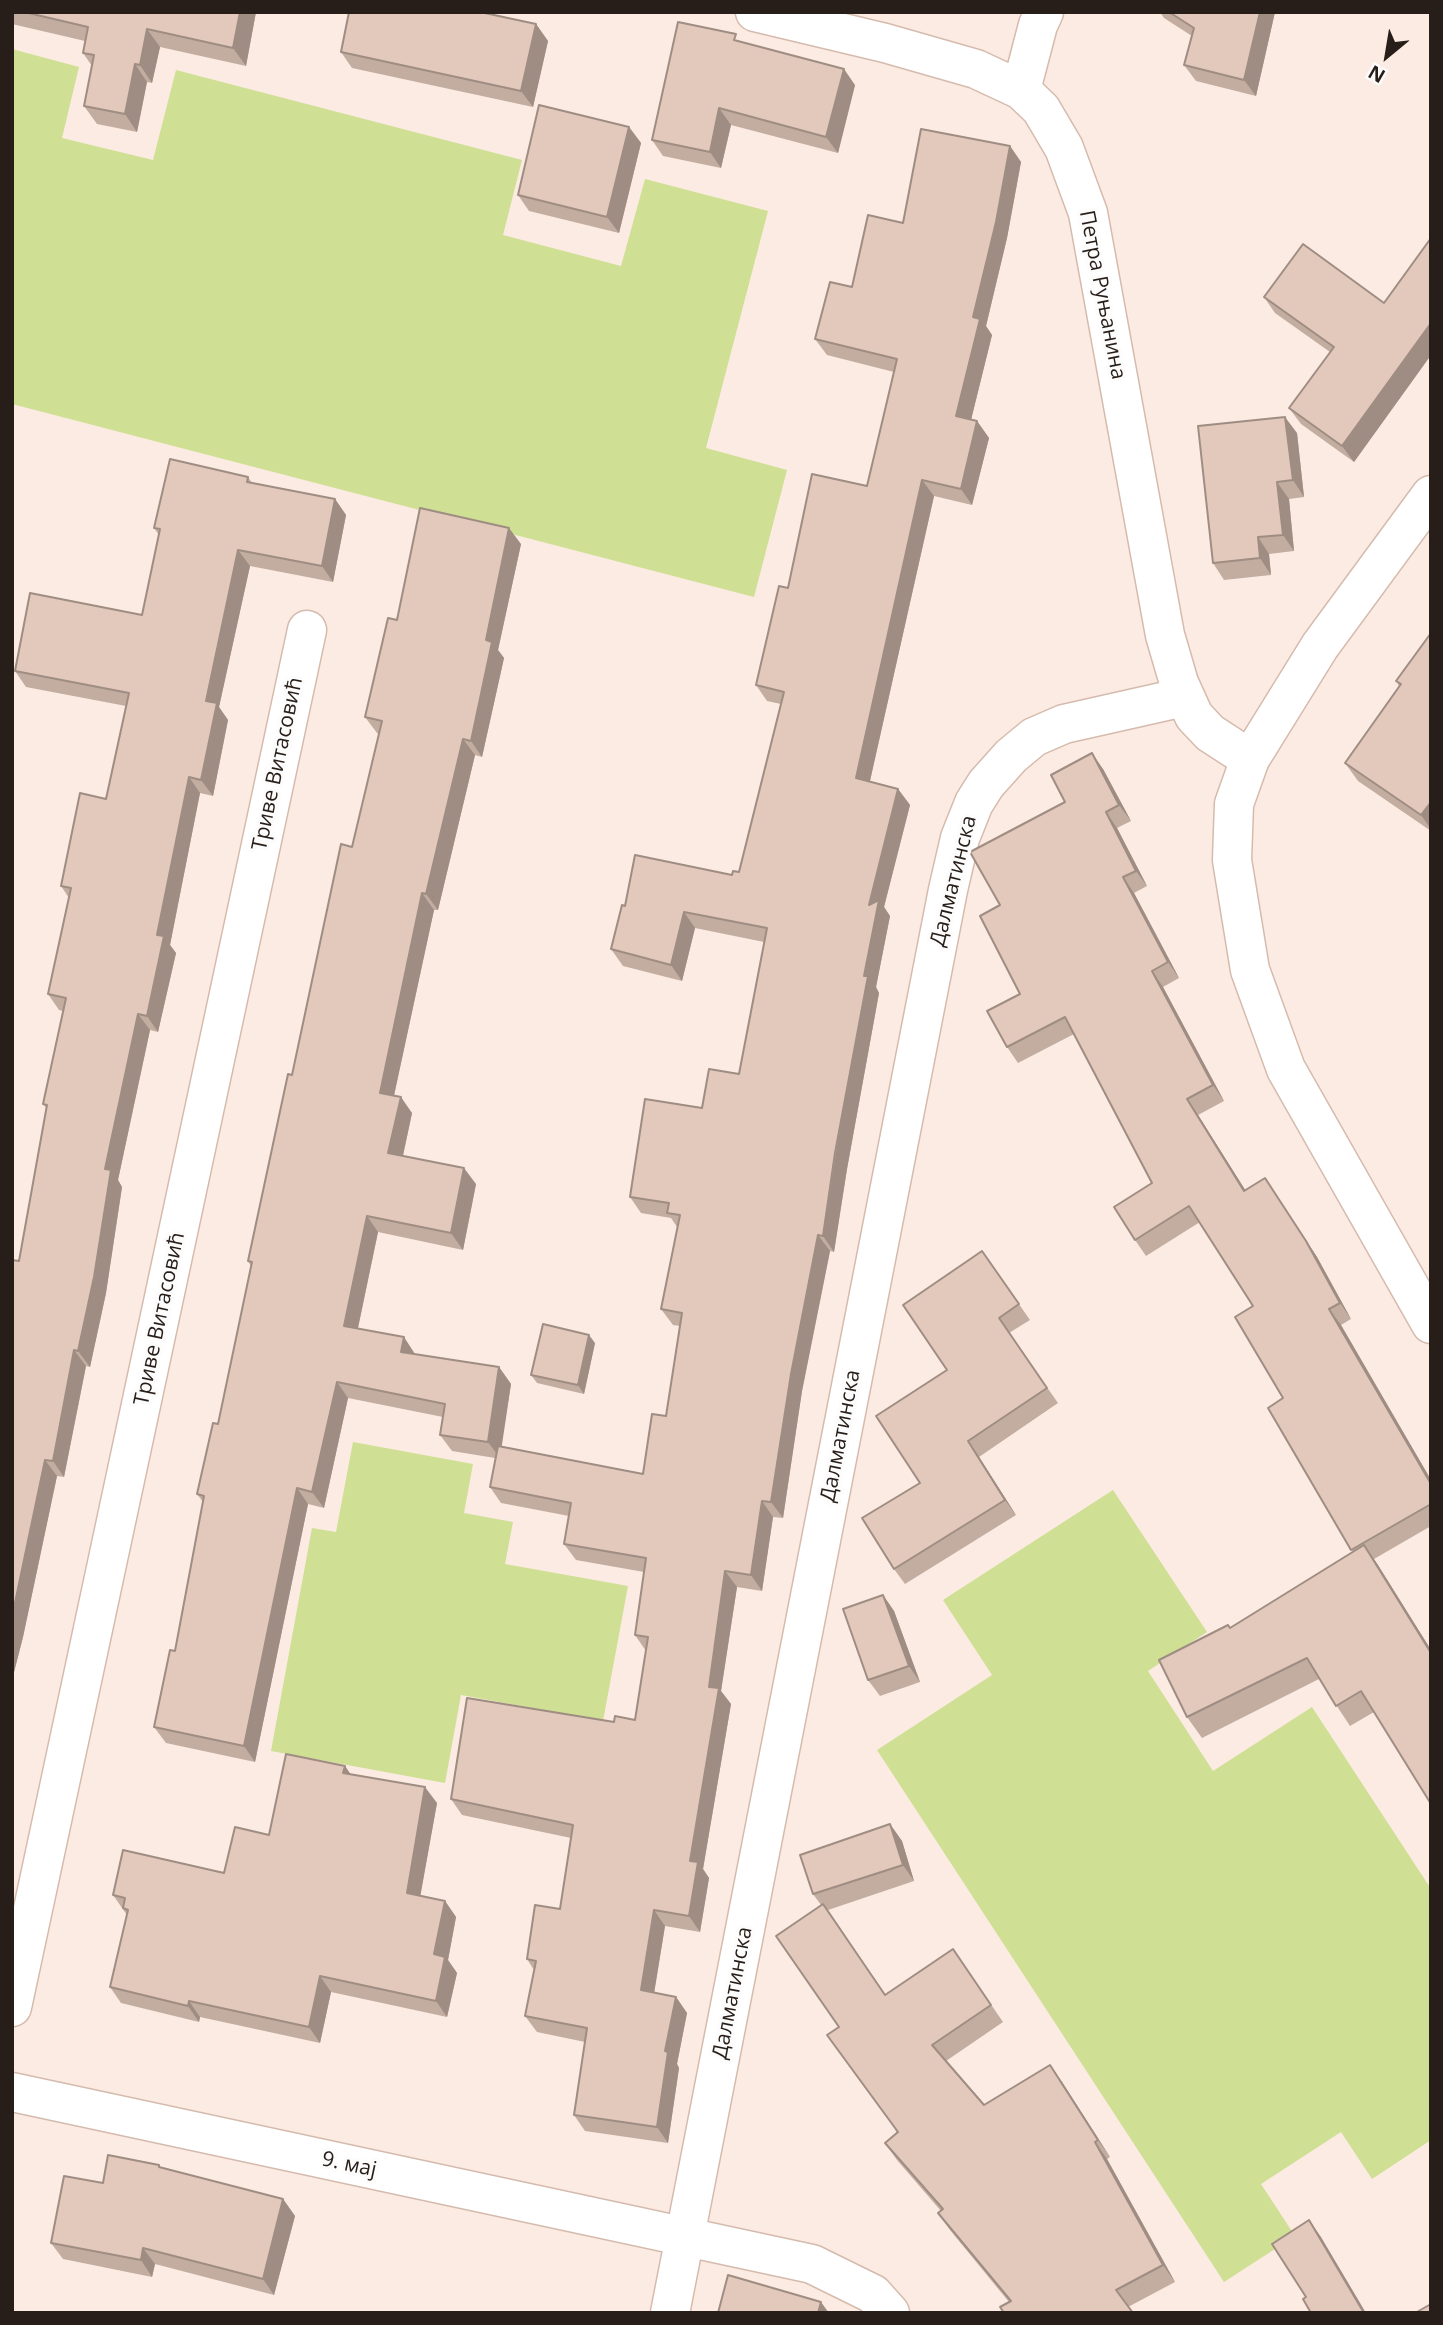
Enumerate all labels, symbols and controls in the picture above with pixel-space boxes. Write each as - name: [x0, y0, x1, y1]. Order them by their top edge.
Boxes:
- north arrow: [1352, 21, 1422, 91]
- text: N: [1363, 59, 1390, 89]
- street label: Петра Руњанина: [1073, 208, 1131, 382]
- street label: Триве Витасовић: [247, 675, 309, 853]
- street label: Далматинска: [926, 813, 982, 949]
- street label: Триве Витасовић: [129, 1230, 191, 1408]
- street label: Далматинска: [816, 1368, 866, 1504]
- street label: Далматинска: [708, 1925, 758, 2061]
- street label: 9. мај: [319, 2147, 379, 2183]

